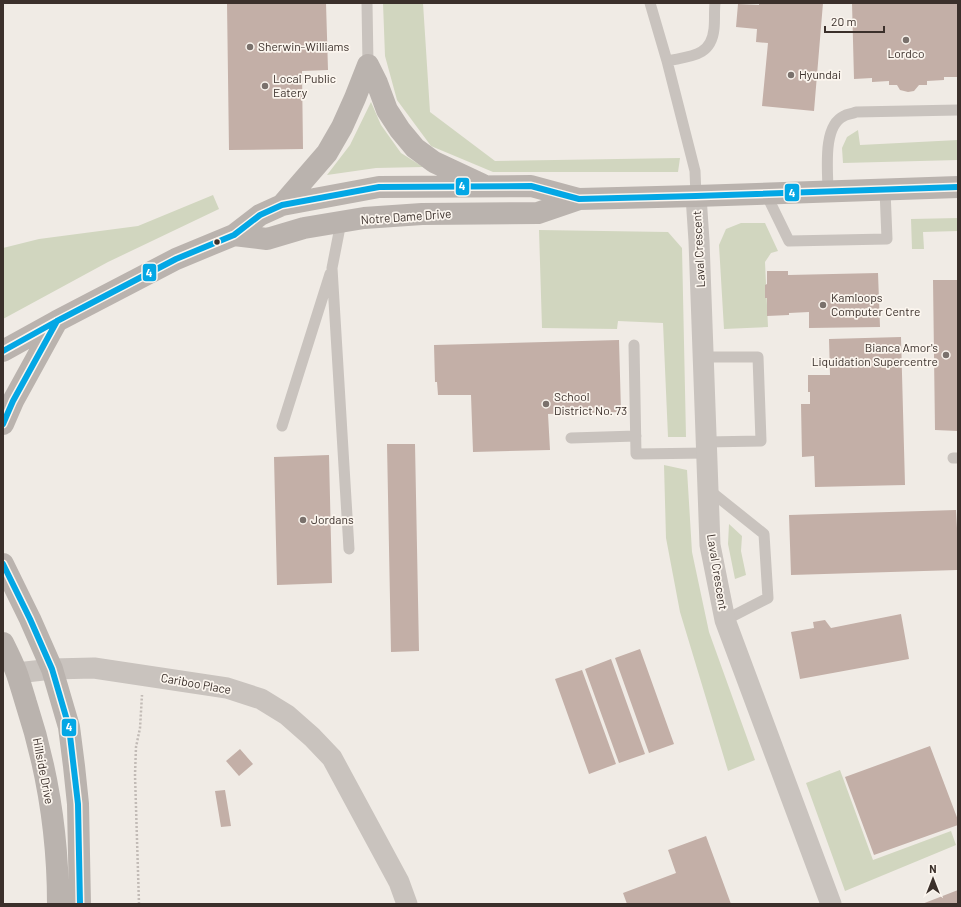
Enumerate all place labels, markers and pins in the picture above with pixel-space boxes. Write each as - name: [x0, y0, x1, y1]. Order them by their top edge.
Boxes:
- marker: Lordco: [901, 35, 911, 45]
- place label: Sherwin-Williams: [258, 39, 350, 53]
- marker: Sherwin-Williams: [245, 42, 255, 52]
- place label: Lordco: [888, 46, 924, 60]
- place label: Hyundai: [799, 67, 841, 81]
- marker: Hyundai: [786, 70, 796, 80]
- place label: Local Public Eatery: [273, 71, 336, 99]
- marker: Local Public Eatery: [260, 81, 270, 91]
- unlabelled marker: [212, 237, 222, 247]
- place label: Kamloops Computer Centre: [831, 290, 920, 318]
- marker: Kamloops Computer Centre: [818, 300, 828, 310]
- place label: Bianca Amor's Liquidation Supercentre: [812, 340, 938, 368]
- marker: Bianca Amor's Liquidation Supercentre: [941, 350, 951, 360]
- place label: School District No. 73: [554, 389, 627, 417]
- marker: School District No. 73: [541, 399, 551, 409]
- place label: Jordans: [311, 512, 354, 526]
- marker: Jordans: [298, 515, 308, 525]

